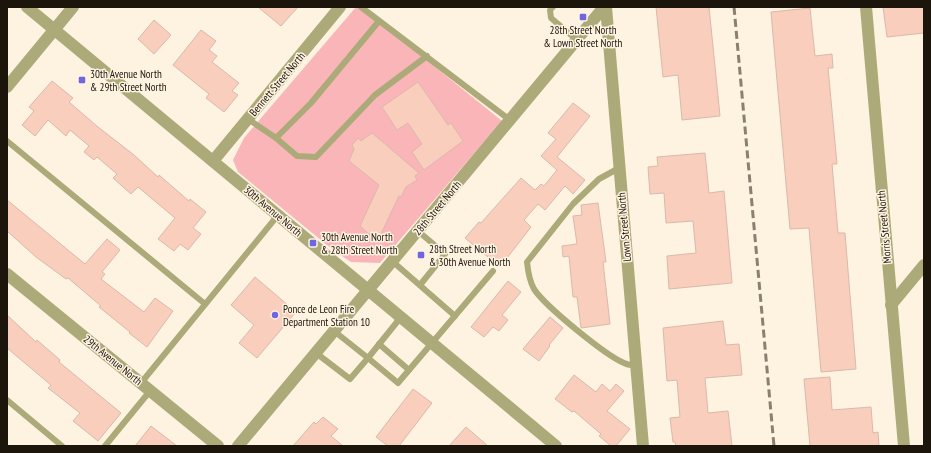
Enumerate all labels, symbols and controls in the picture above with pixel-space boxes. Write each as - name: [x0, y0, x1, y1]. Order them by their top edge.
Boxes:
- marker: 28th Street North & Lown Street North: [578, 12, 588, 22]
- place label: 28th Street North & Lown Street North: [544, 23, 623, 50]
- street label: Bennett Street North: [246, 49, 308, 119]
- place label: 30th Avenue North & 29th Street North: [90, 67, 167, 94]
- marker: 30th Avenue North & 29th Street North: [77, 75, 87, 85]
- street label: 28th Street North: [410, 178, 464, 238]
- street label: 30th Avenue North: [241, 183, 305, 240]
- street label: Morris Street North: [874, 190, 894, 264]
- street label: Lown Street North: [614, 192, 634, 262]
- place label: 30th Avenue North & 28th Street North: [321, 230, 398, 257]
- marker: 30th Avenue North & 28th Street North: [308, 238, 318, 248]
- place label: 28th Street North & 30th Avenue North: [429, 242, 510, 269]
- marker: 28th Street North & 30th Avenue North: [416, 250, 426, 260]
- place label: Ponce de Leon Fire Department Station 10: [283, 302, 370, 329]
- marker: Ponce de Leon Fire Department Station 10: [270, 310, 280, 320]
- street label: 29th Avenue North: [81, 332, 145, 388]

